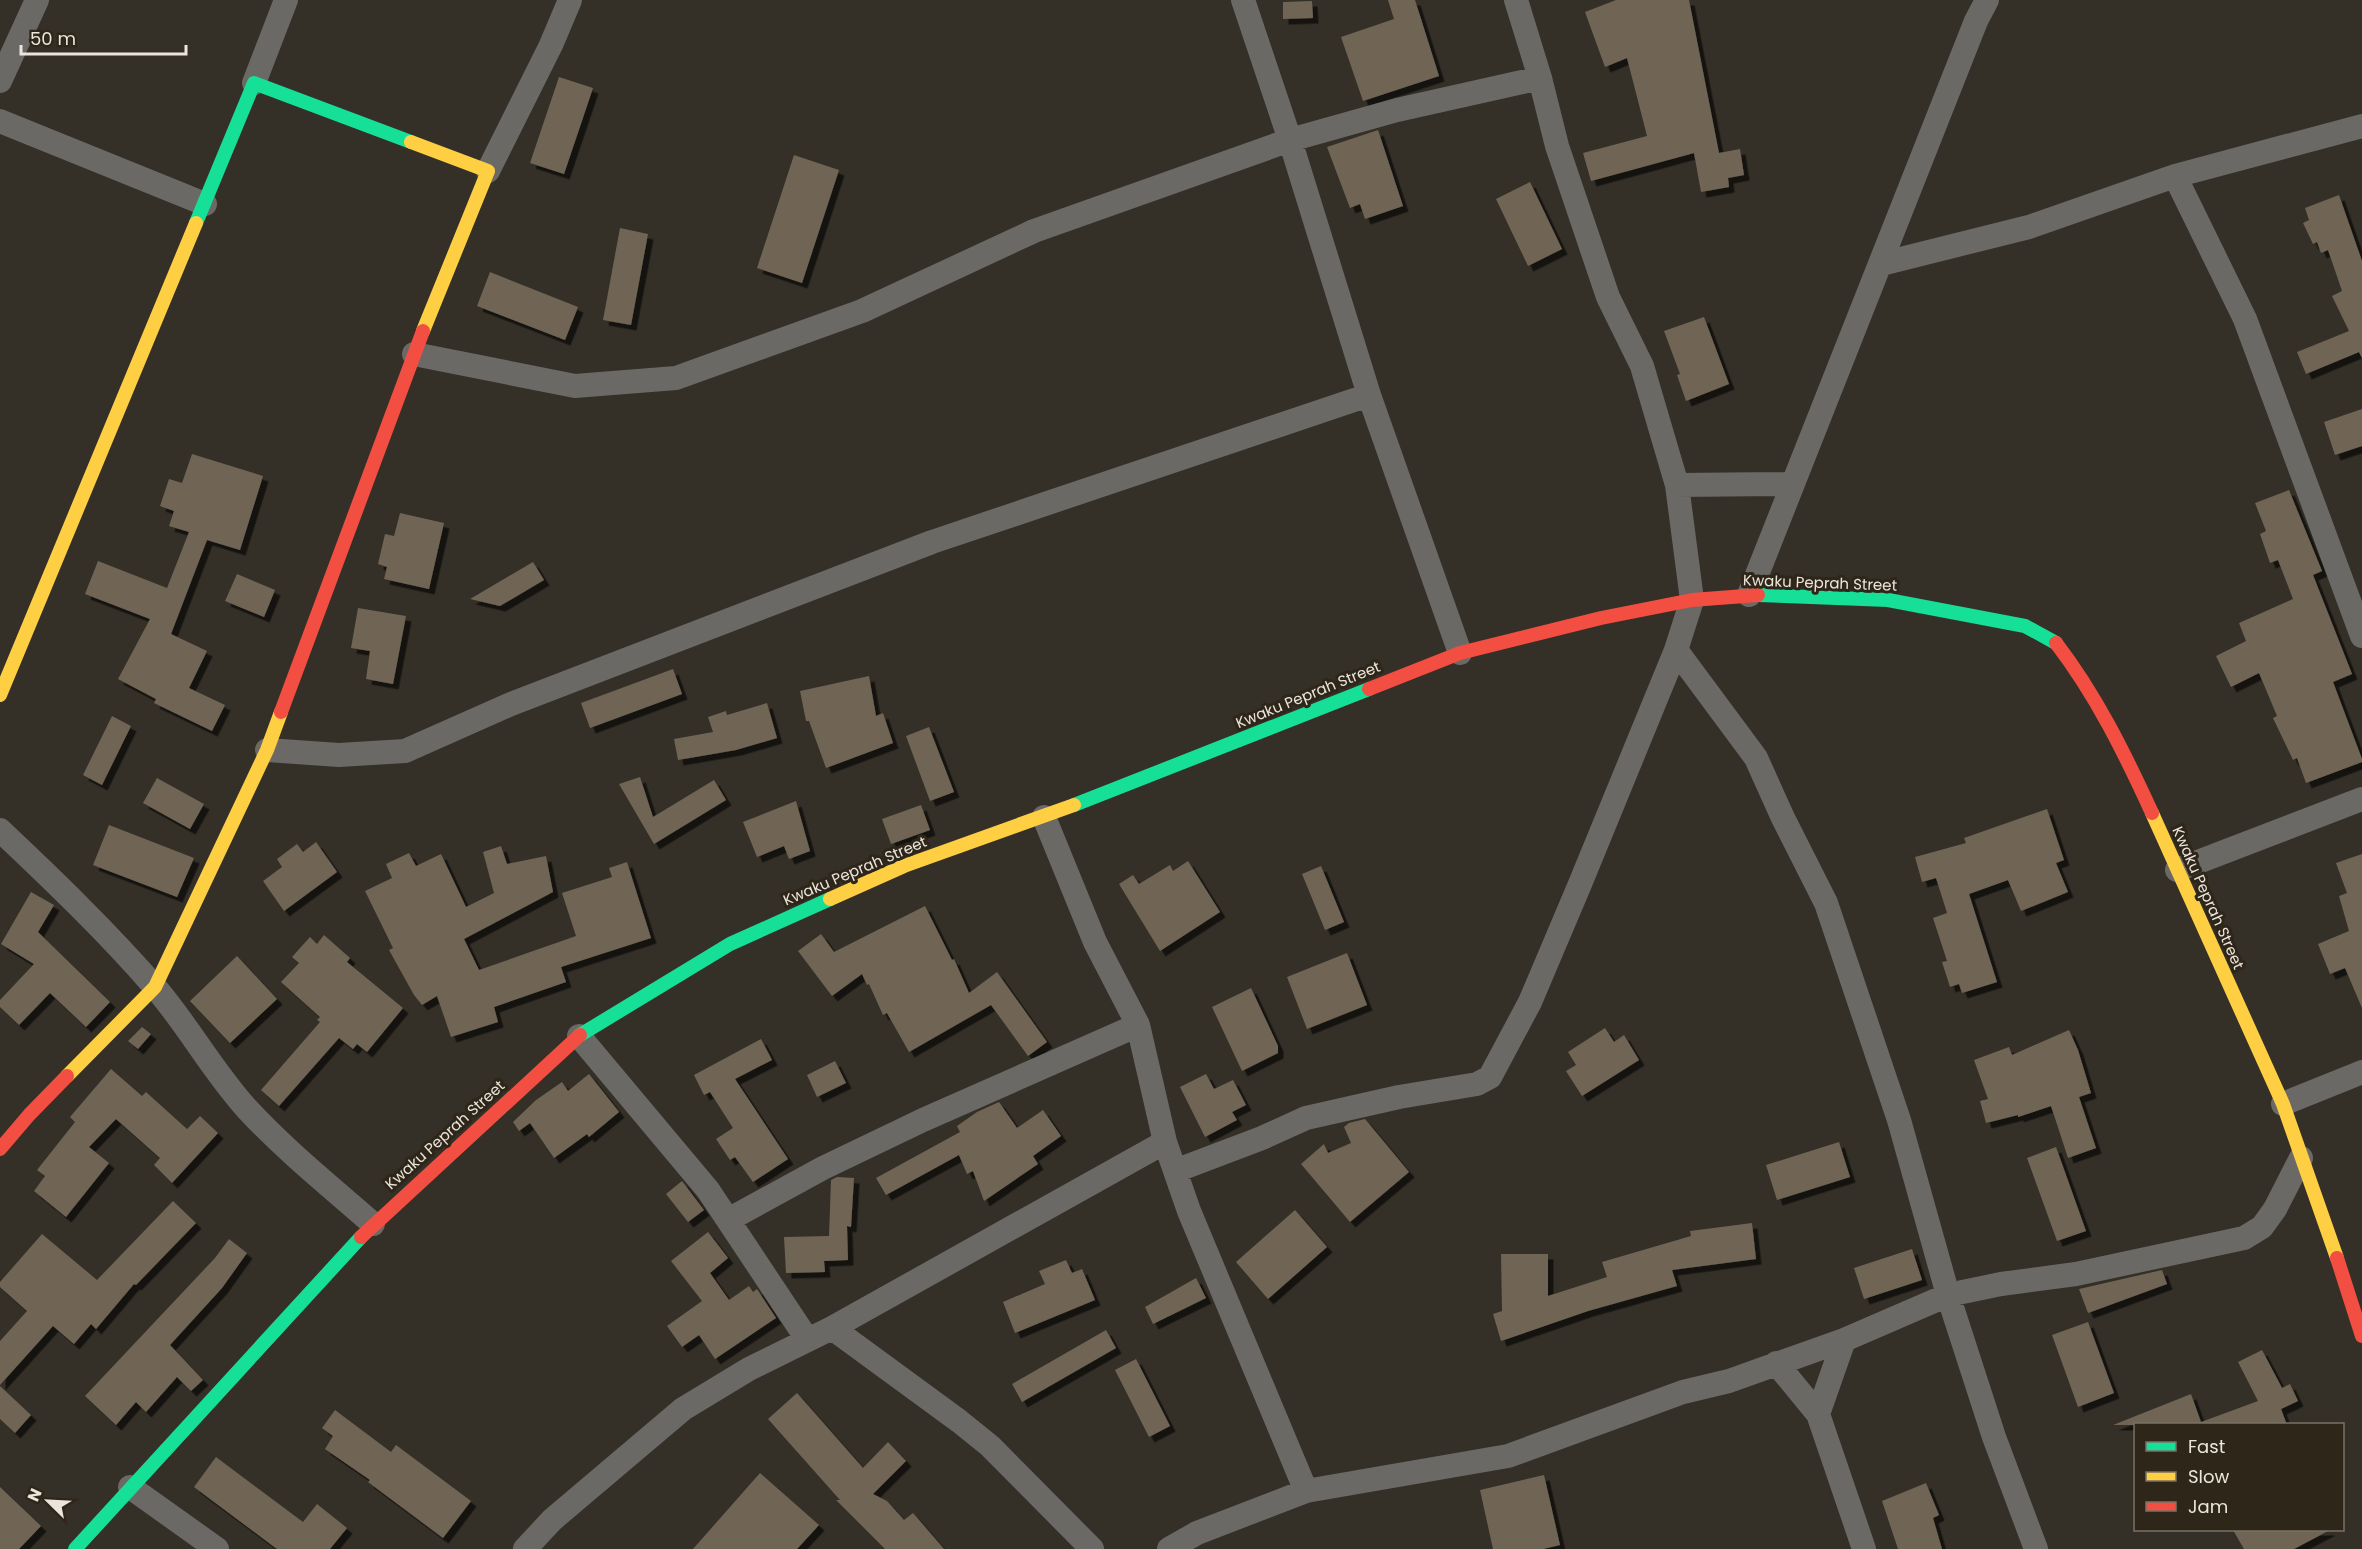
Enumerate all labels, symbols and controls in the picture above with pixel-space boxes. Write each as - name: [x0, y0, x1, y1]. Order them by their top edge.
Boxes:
- scale bar: [21, 18, 186, 56]
- text: 50 m: [30, 26, 76, 51]
- street label: Kwaku Peprah Street: [1743, 569, 1897, 596]
- street label: Kwaku Peprah Street: [1232, 656, 1383, 733]
- street label: Kwaku Peprah Street: [2168, 823, 2249, 972]
- street label: Kwaku Peprah Street: [780, 831, 930, 910]
- street label: Kwaku Peprah Street: [380, 1075, 509, 1194]
- legend: [2134, 1423, 2344, 1531]
- text: Fast: [2188, 1434, 2225, 1459]
- text: Slow: [2188, 1464, 2230, 1489]
- north arrow: [18, 1471, 78, 1531]
- text: N: [22, 1485, 48, 1505]
- text: Jam: [2188, 1494, 2228, 1519]

